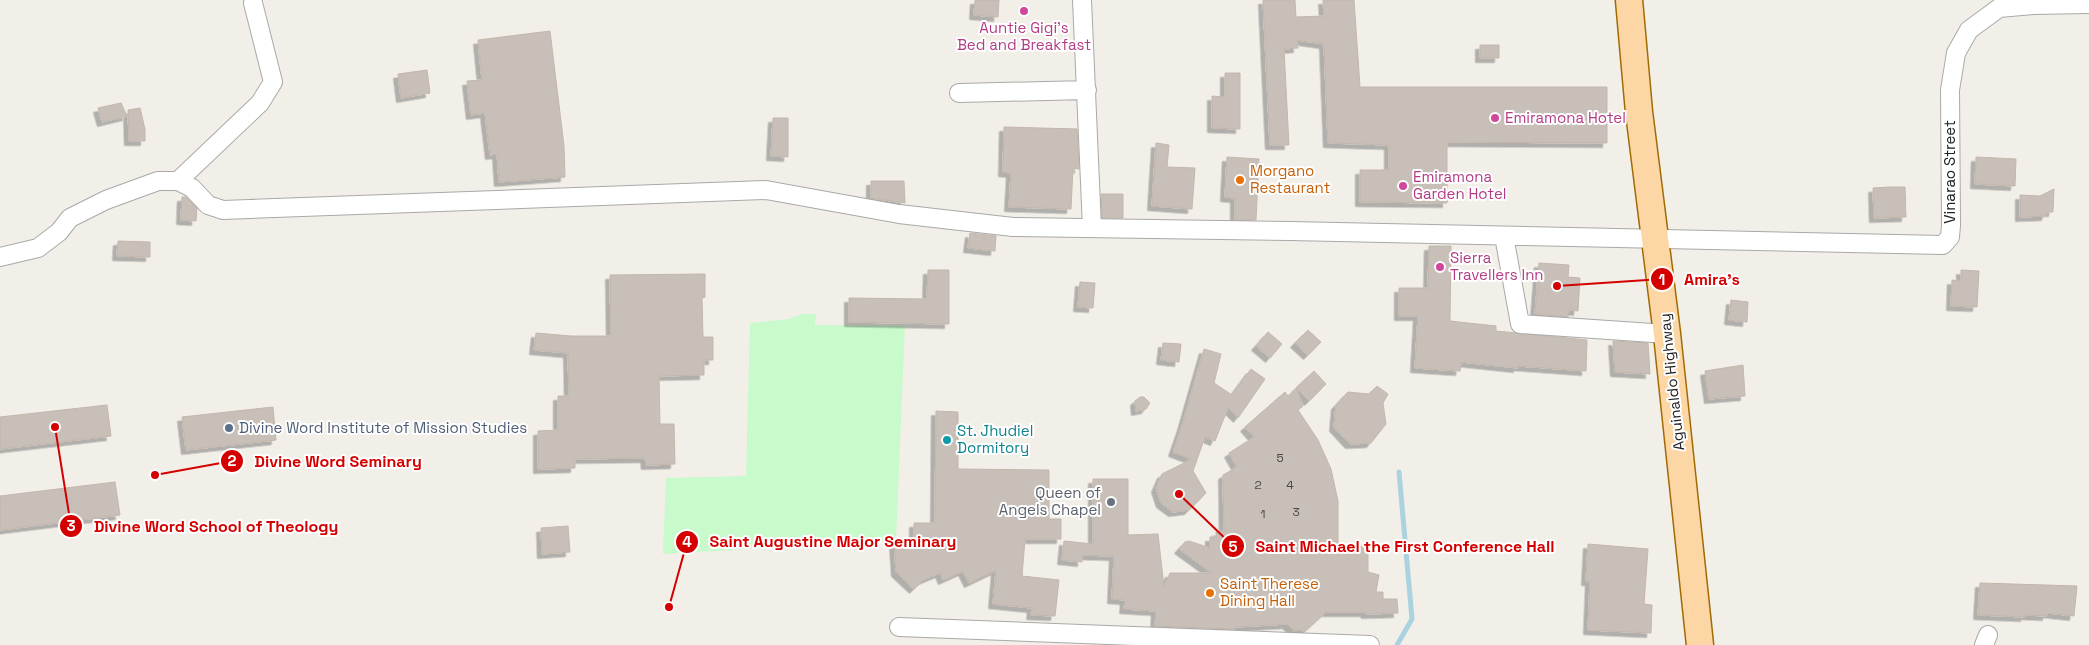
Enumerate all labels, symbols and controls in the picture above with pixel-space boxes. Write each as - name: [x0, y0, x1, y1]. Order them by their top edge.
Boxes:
- marker: Auntie Gigi's Bed and Breakfast: [1018, 5, 1030, 17]
- place label: Auntie Gigi's Bed and Breakfast: [957, 18, 1091, 54]
- place label: Emiramona Hotel: [1505, 108, 1626, 127]
- marker: Emiramona Hotel: [1489, 112, 1501, 124]
- street label: Vinarao Street: [1940, 120, 1959, 224]
- place label: Morgano Restaurant: [1250, 161, 1331, 197]
- place label: Emiramona Garden Hotel: [1413, 167, 1507, 203]
- marker: Morgano Restaurant: [1234, 174, 1246, 186]
- marker: Emiramona Garden Hotel: [1397, 180, 1409, 192]
- place label: Sierra Travellers Inn: [1450, 248, 1544, 284]
- marker: Sierra Travellers Inn: [1434, 261, 1446, 273]
- callout: Amira’s: [1649, 264, 1750, 295]
- text: Amira’s: [1684, 269, 1740, 290]
- text: 1: [1659, 270, 1665, 289]
- street label: Aguinaldo Highway: [1655, 312, 1688, 452]
- place label: Divine Word Institute of Mission Studies: [239, 418, 527, 437]
- place label: St. Jhudiel Dormitory: [957, 421, 1033, 457]
- marker: Divine Word Institute of Mission Studies: [223, 422, 235, 434]
- marker: St. Jhudiel Dormitory: [941, 434, 953, 446]
- callout: Divine Word Seminary: [219, 446, 432, 477]
- house number: 5: [1276, 450, 1284, 466]
- text: 2: [228, 451, 237, 470]
- text: Divine Word Seminary: [254, 451, 422, 472]
- house number: 2: [1254, 477, 1262, 493]
- house number: 4: [1286, 477, 1294, 493]
- place label: Queen of Angels Chapel: [999, 483, 1101, 519]
- marker: Queen of Angels Chapel: [1105, 496, 1117, 508]
- house number: 3: [1292, 504, 1300, 520]
- house number: 1: [1260, 506, 1266, 522]
- callout: Divine Word School of Theology: [58, 511, 349, 542]
- text: 3: [66, 516, 76, 535]
- text: Divine Word School of Theology: [94, 516, 338, 537]
- callout: Saint Augustine Major Seminary: [674, 526, 966, 557]
- text: Saint Augustine Major Seminary: [710, 531, 956, 552]
- callout: Saint Michael the First Conference Hall: [1220, 531, 1564, 562]
- text: 4: [682, 532, 692, 551]
- text: Saint Michael the First Conference Hall: [1255, 536, 1555, 557]
- text: 5: [1228, 537, 1238, 556]
- place label: Saint Therese Dining Hall: [1220, 574, 1319, 610]
- marker: Saint Therese Dining Hall: [1204, 587, 1216, 599]

